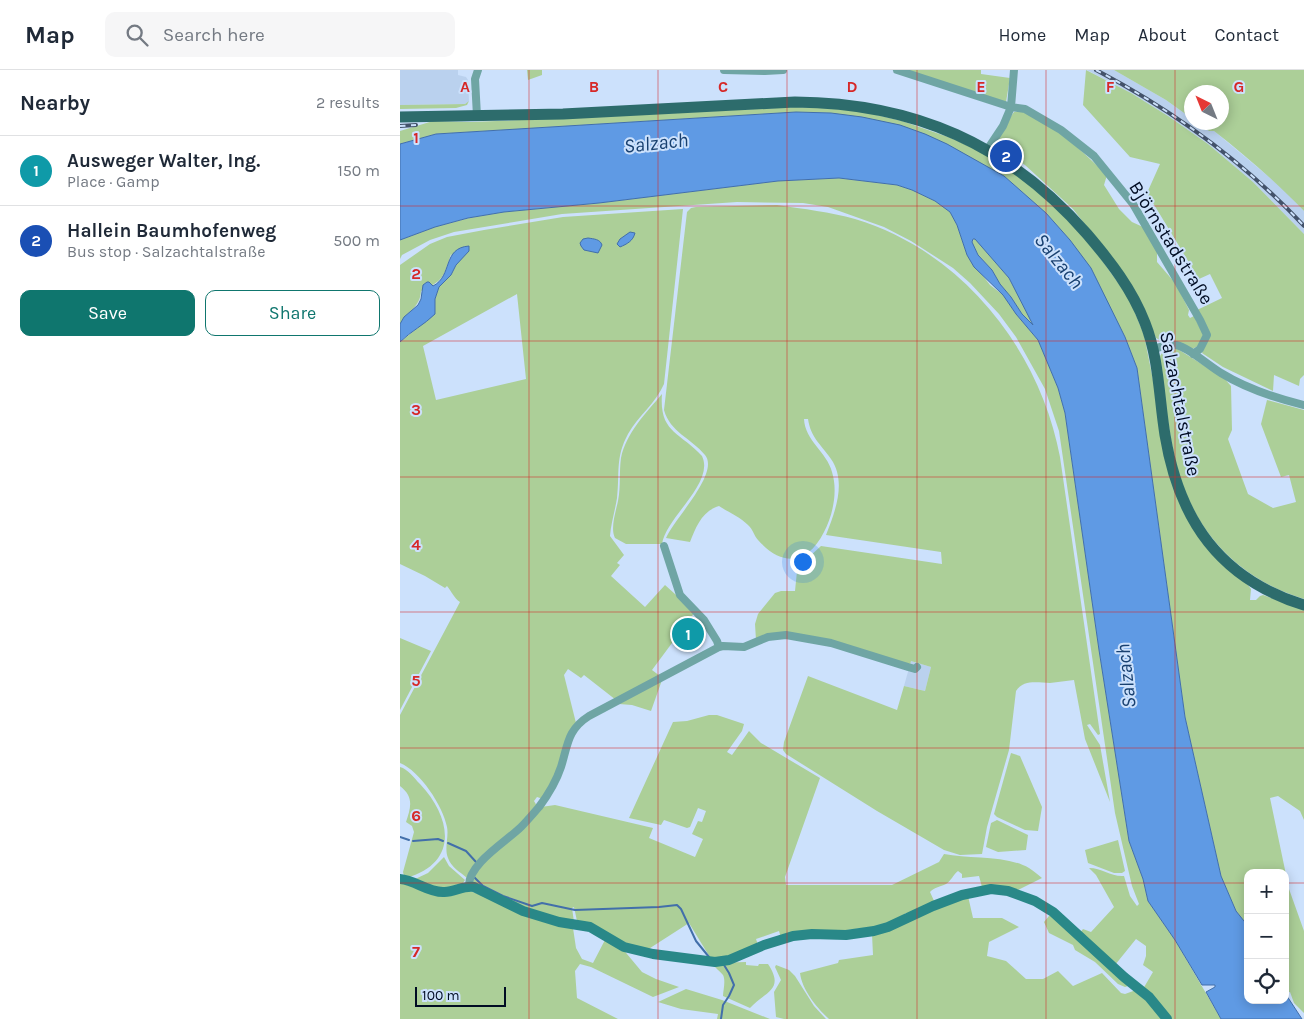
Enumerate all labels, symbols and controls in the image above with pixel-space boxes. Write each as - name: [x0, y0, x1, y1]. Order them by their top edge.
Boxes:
- search box: [105, 12, 455, 57]
- text: Map: [25, 21, 75, 49]
- icon: search: [123, 21, 151, 49]
- text: Search here: [163, 24, 265, 46]
- text: Home: [998, 24, 1046, 46]
- text: Map: [1074, 24, 1110, 46]
- text: About: [1138, 24, 1187, 46]
- text: Contact: [1215, 24, 1279, 46]
- text: A: [460, 77, 470, 96]
- text: B: [589, 77, 599, 96]
- text: C: [718, 77, 728, 96]
- text: D: [847, 77, 858, 96]
- text: E: [976, 77, 986, 96]
- text: F: [1106, 77, 1115, 96]
- text: G: [1234, 77, 1244, 96]
- north arrow: [1184, 85, 1229, 130]
- text: Nearby: [20, 91, 90, 115]
- text: 2 results: [316, 93, 380, 112]
- text: 1: [413, 128, 419, 147]
- water label: Salzach: [623, 128, 689, 158]
- pin: 2: [990, 137, 1022, 175]
- text: Ausweger Walter, Ing.: [67, 150, 260, 172]
- text: 1: [33, 161, 39, 180]
- text: 150 m: [337, 161, 380, 180]
- text: Place · Gamp: [67, 172, 160, 191]
- street label: Björnstadstraße: [1124, 177, 1218, 309]
- text: Hallein Baumhofenweg: [67, 220, 276, 242]
- water label: Salzach: [1030, 229, 1088, 293]
- text: 2: [31, 231, 41, 250]
- text: 500 m: [333, 231, 380, 250]
- text: Bus stop · Salzachtalstraße: [67, 242, 265, 261]
- text: 2: [411, 264, 421, 283]
- button: Save: [20, 290, 195, 336]
- button: Share: [205, 290, 380, 336]
- street label: Salzachtalstraße: [1155, 330, 1205, 478]
- text: 3: [411, 400, 421, 419]
- text: 4: [411, 535, 421, 554]
- your location: [790, 549, 816, 575]
- pin: 1: [672, 615, 704, 653]
- water label: Salzach: [1111, 643, 1141, 709]
- text: 5: [411, 671, 421, 690]
- text: 6: [411, 806, 421, 825]
- map controls: [1244, 869, 1289, 1004]
- button: +: [1244, 869, 1289, 914]
- button: −: [1244, 914, 1289, 959]
- text: 7: [412, 942, 420, 961]
- button: locate: [1244, 959, 1289, 1004]
- scale bar: [415, 984, 506, 1007]
- text: 100 m: [422, 987, 460, 1004]

